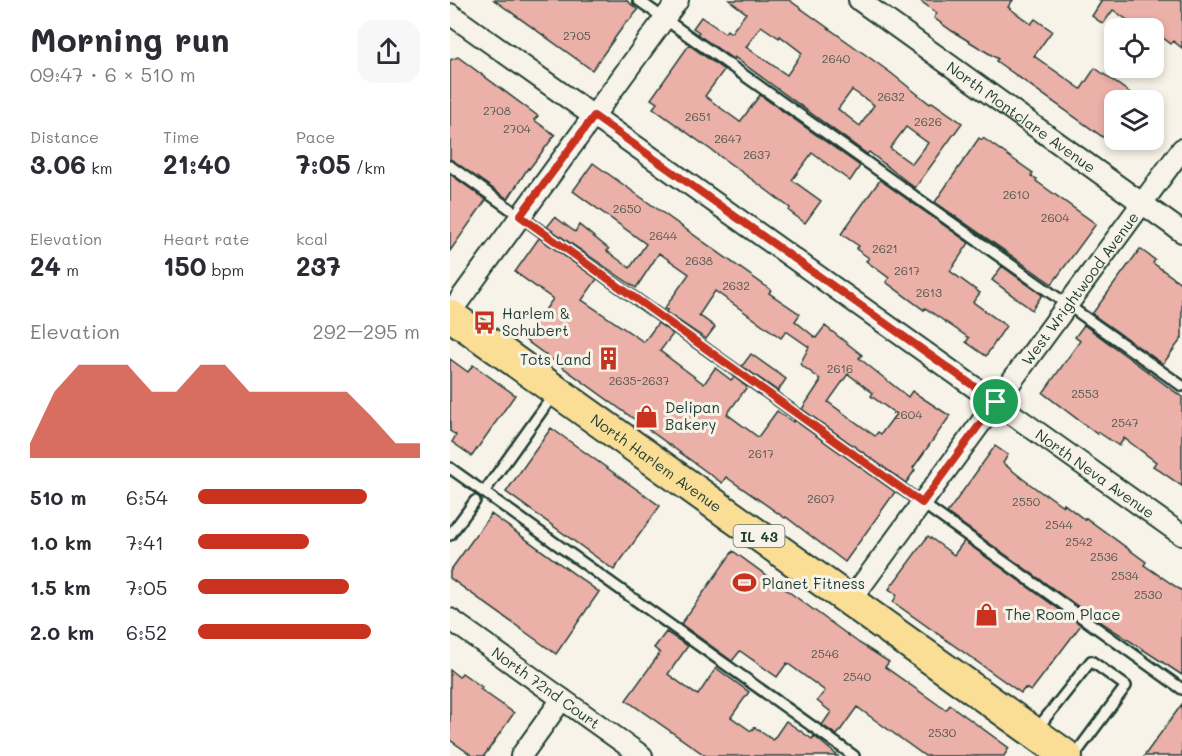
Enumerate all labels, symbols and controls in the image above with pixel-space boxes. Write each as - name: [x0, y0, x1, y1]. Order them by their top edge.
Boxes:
- text: Morning run: [30, 17, 230, 60]
- map controls: [1104, 18, 1164, 150]
- button: locate: [1104, 18, 1164, 78]
- button: share: [357, 20, 420, 83]
- house number: 2705: [563, 27, 591, 43]
- house number: 2640: [822, 50, 851, 66]
- street label: North Montclare Avenue: [943, 56, 1100, 177]
- text: 09:47 · 6 × 510 m: [30, 61, 196, 87]
- house number: 2632: [877, 88, 905, 104]
- button: layers: [1104, 90, 1164, 150]
- house number: 2708: [483, 102, 511, 118]
- house number: 2651: [685, 108, 711, 124]
- house number: 2626: [914, 113, 942, 129]
- house number: 2704: [503, 120, 531, 136]
- text: Distance: [30, 126, 99, 147]
- text: Time: [163, 126, 199, 147]
- text: Pace: [296, 126, 335, 147]
- house number: 2647: [714, 130, 742, 146]
- house number: 2637: [743, 146, 771, 162]
- text: 3.06: [30, 147, 86, 181]
- text: 21:40: [163, 147, 231, 181]
- text: 7:05: [296, 147, 351, 181]
- text: km: [86, 157, 112, 178]
- text: /km: [351, 157, 385, 178]
- house number: 2610: [1003, 186, 1030, 202]
- house number: 2650: [613, 200, 642, 216]
- street label: West Wrightwood Avenue: [1017, 207, 1143, 369]
- house number: 2604: [1041, 209, 1069, 225]
- house number: 2644: [649, 227, 677, 243]
- text: Elevation: [30, 228, 102, 249]
- text: Heart rate: [163, 228, 249, 249]
- text: kcal: [296, 228, 328, 249]
- house number: 2621: [872, 240, 898, 256]
- text: 24: [30, 249, 61, 283]
- text: 150: [163, 249, 206, 283]
- text: 237: [296, 249, 341, 283]
- house number: 2638: [685, 252, 713, 268]
- text: m: [61, 259, 79, 280]
- text: bpm: [206, 259, 244, 280]
- house number: 2617: [894, 262, 920, 278]
- house number: 2632: [722, 277, 750, 293]
- house number: 2613: [916, 284, 942, 300]
- place label: Harlem & Schubert: [502, 303, 570, 340]
- bus stop icon: Harlem & Schubert: [471, 309, 497, 335]
- text: Elevation: [30, 318, 120, 344]
- text: 292–295 m: [313, 318, 420, 344]
- building icon: Tots Land: [596, 346, 622, 372]
- place label: Tots Land: [520, 349, 591, 369]
- house number: 2616: [827, 360, 853, 376]
- house number: 2635-2637: [609, 372, 670, 388]
- pin: [970, 376, 1021, 427]
- icon: arrive: [979, 385, 1012, 418]
- house number: 2553: [1071, 385, 1099, 401]
- place label: Delipan Bakery: [665, 397, 720, 434]
- shop icon: Delipan Bakery: [634, 403, 660, 429]
- house number: 2604: [894, 406, 922, 422]
- street label: North Harlem Avenue: [587, 409, 726, 516]
- house number: 2547: [1111, 414, 1139, 430]
- street label: North Neva Avenue: [1032, 424, 1159, 523]
- house number: 2617: [748, 445, 774, 461]
- text: 510 m: [30, 484, 86, 510]
- text: 6:54: [126, 484, 168, 510]
- house number: 2607: [807, 490, 835, 506]
- house number: 2550: [1012, 493, 1041, 509]
- house number: 2544: [1045, 516, 1073, 532]
- road number: IL 43: [734, 525, 784, 547]
- text: 1.0 km: [30, 529, 92, 555]
- text: 7:41: [126, 529, 164, 555]
- house number: 2542: [1065, 533, 1093, 549]
- house number: 2536: [1090, 548, 1118, 564]
- house number: 2534: [1111, 567, 1139, 583]
- sports icon: Planet Fitness: [731, 570, 757, 596]
- place label: Planet Fitness: [762, 573, 865, 593]
- text: 1.5 km: [30, 574, 91, 600]
- text: 7:05: [126, 574, 167, 600]
- house number: 2530: [1134, 586, 1163, 602]
- shop icon: The Room Place: [974, 601, 1000, 627]
- place label: The Room Place: [1005, 604, 1120, 624]
- text: 2.0 km: [30, 619, 94, 645]
- text: 6:52: [126, 619, 167, 645]
- street label: North 72nd Court: [488, 642, 604, 733]
- house number: 2546: [811, 645, 839, 661]
- house number: 2540: [843, 668, 872, 684]
- house number: 2530: [928, 724, 957, 740]

